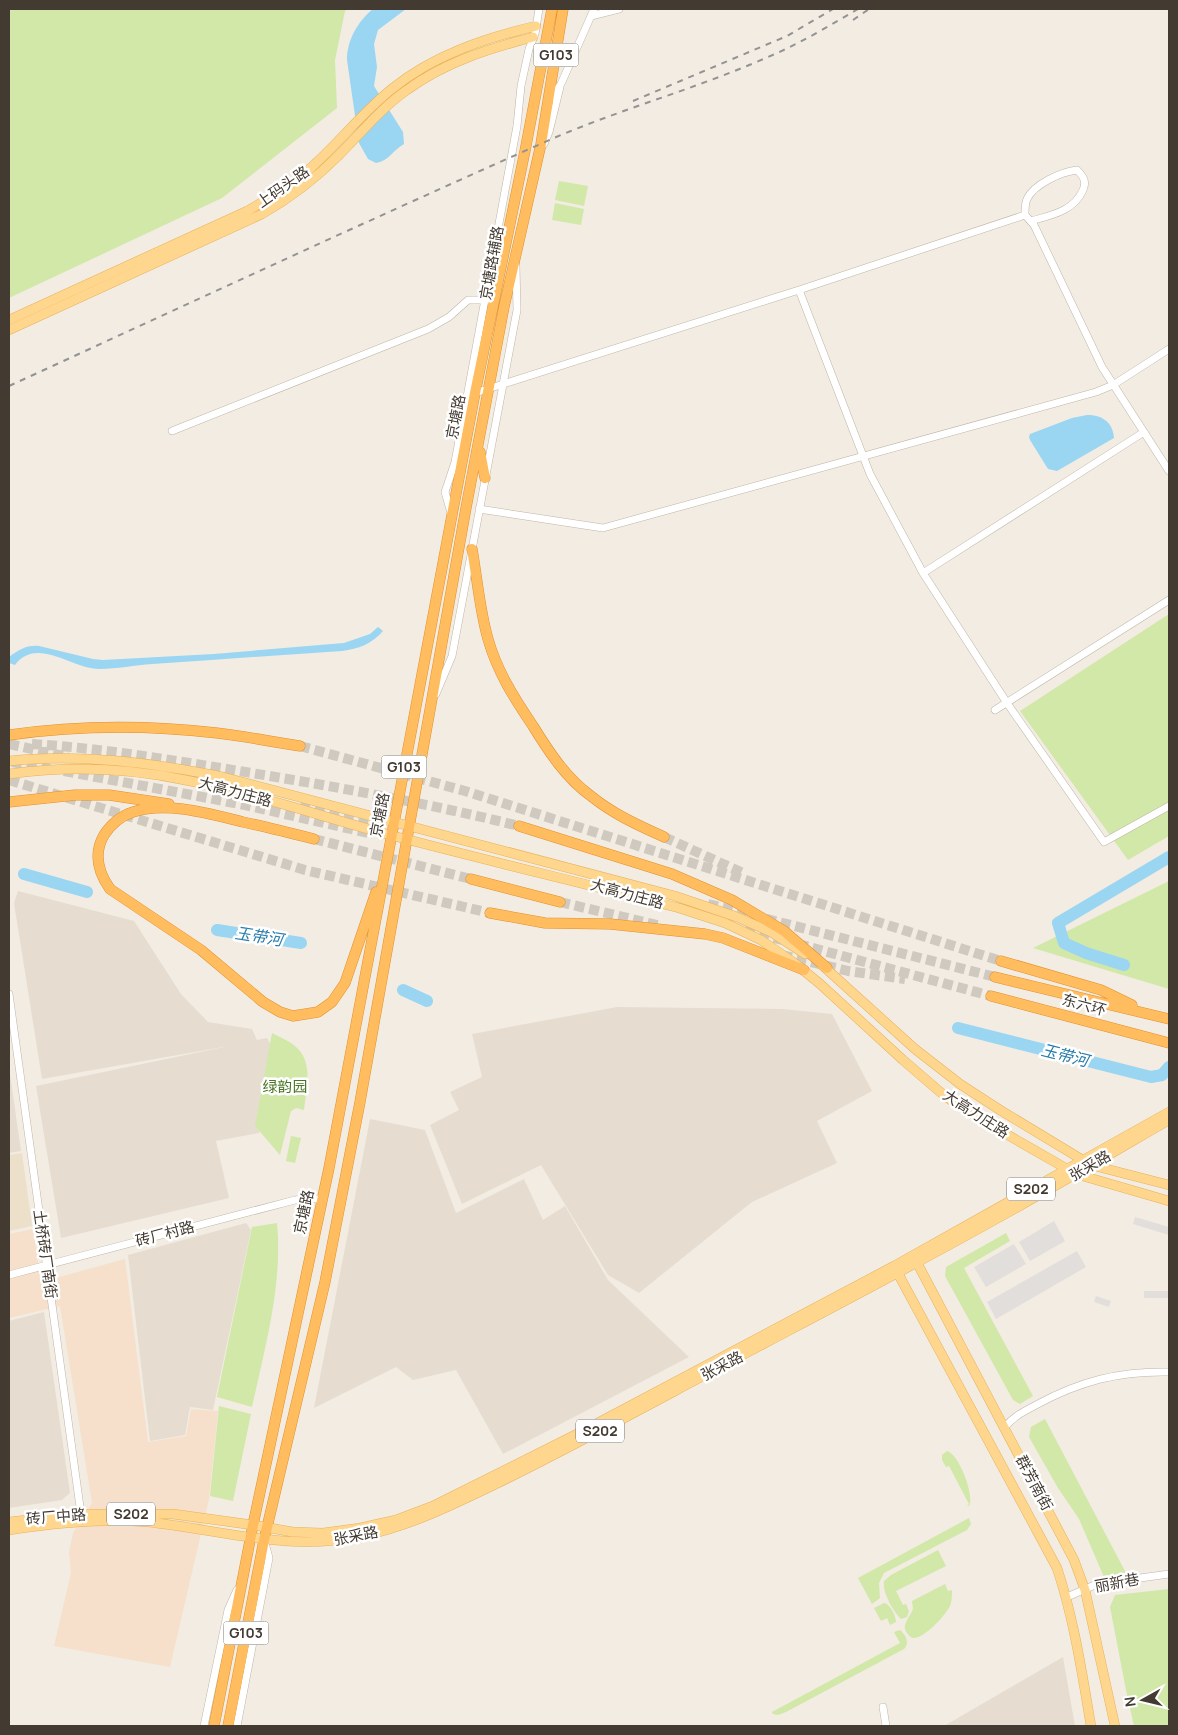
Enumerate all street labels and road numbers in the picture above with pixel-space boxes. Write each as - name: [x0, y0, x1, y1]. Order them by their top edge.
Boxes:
- road number: G103: [534, 44, 578, 66]
- street label: 上码头路: [252, 161, 313, 212]
- street label: 京塘路辅路: [475, 224, 508, 302]
- street label: 京塘路: [441, 393, 470, 441]
- road number: G103: [382, 756, 426, 779]
- street label: 大高力庄路: [196, 772, 274, 811]
- street label: 京塘路: [365, 791, 394, 839]
- street label: 大高力庄路: [588, 874, 666, 913]
- street label: 东六环: [1060, 989, 1109, 1020]
- street label: 大高力庄路: [939, 1084, 1013, 1143]
- street label: 张采路: [1065, 1145, 1114, 1186]
- road number: S202: [1007, 1178, 1055, 1200]
- street label: 京塘路: [289, 1188, 318, 1236]
- street label: 土桥砖厂南街: [29, 1208, 62, 1300]
- street label: 砖厂村路: [133, 1216, 197, 1251]
- street label: 张采路: [697, 1346, 747, 1385]
- road number: S202: [576, 1420, 624, 1442]
- street label: 群芳南街: [1011, 1451, 1058, 1514]
- road number: S202: [107, 1502, 155, 1526]
- street label: 砖厂中路: [25, 1503, 87, 1530]
- street label: 张采路: [332, 1521, 380, 1550]
- street label: 丽新巷: [1093, 1568, 1141, 1597]
- road number: G103: [224, 1622, 268, 1645]

